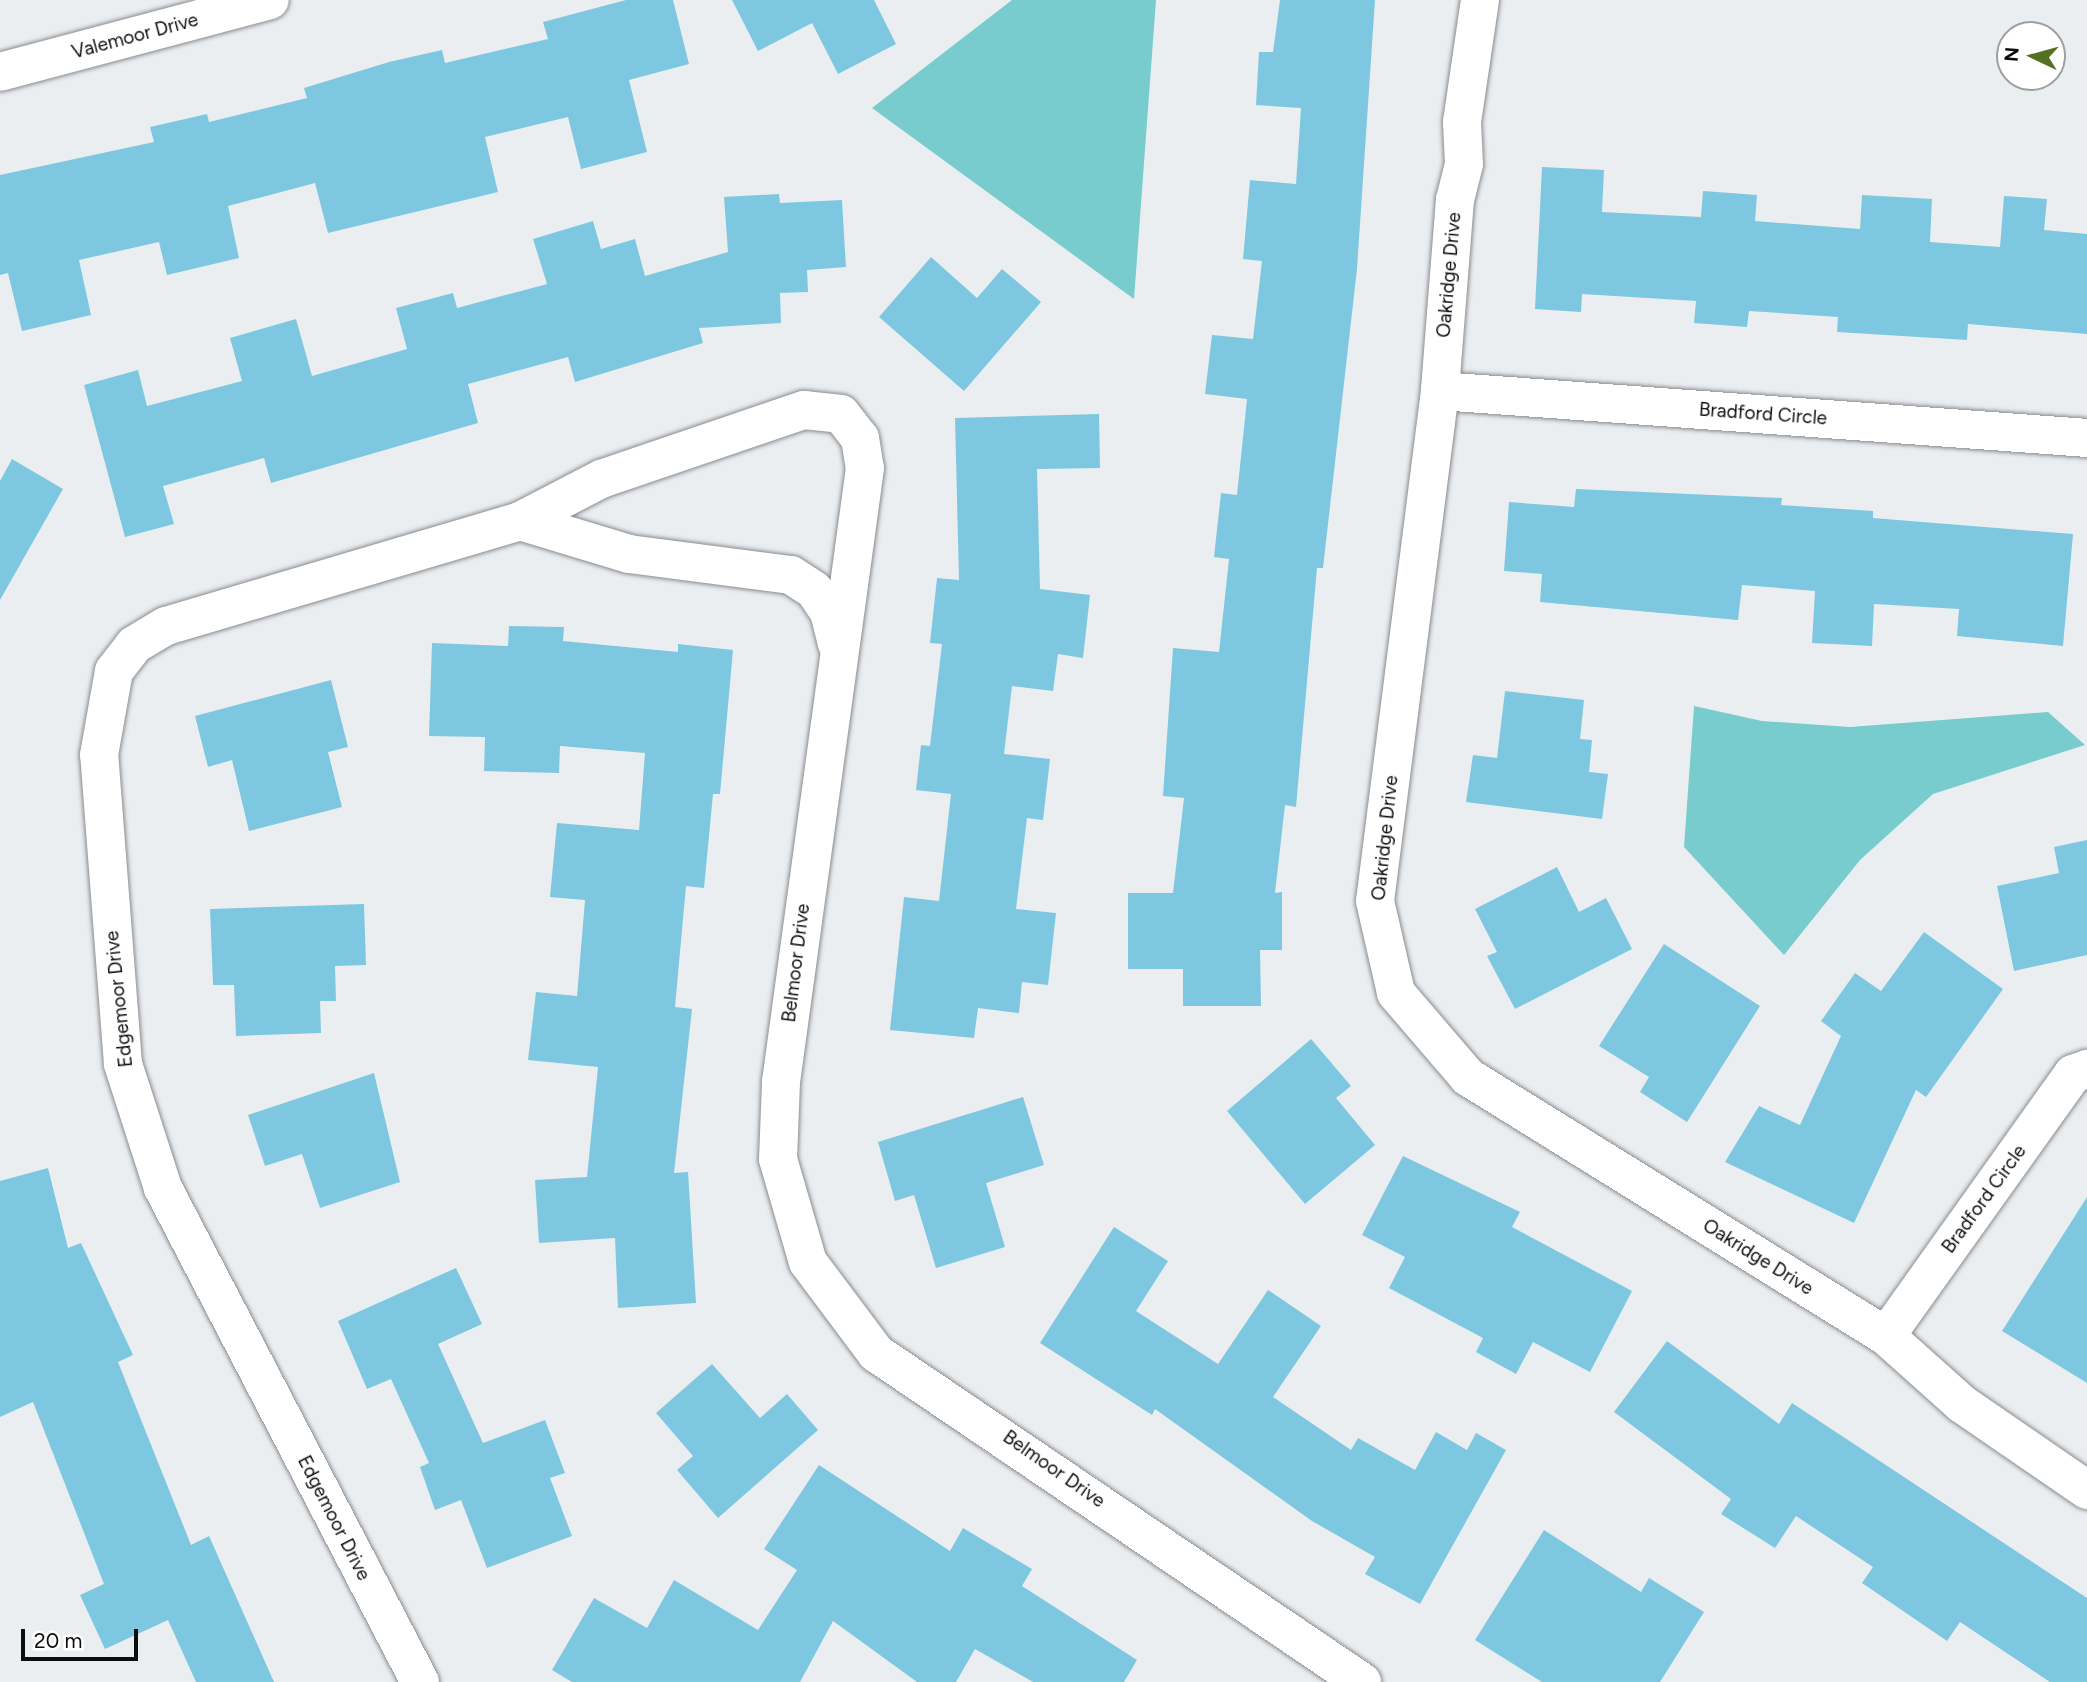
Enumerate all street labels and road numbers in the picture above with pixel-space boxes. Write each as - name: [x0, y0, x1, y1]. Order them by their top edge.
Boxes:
- street label: Valemoor Drive: [69, 8, 201, 64]
- street label: Oakridge Drive: [1432, 211, 1466, 339]
- street label: Bradford Circle: [1698, 398, 1828, 430]
- street label: Oakridge Drive: [1367, 774, 1403, 902]
- street label: Belmoor Drive: [777, 902, 815, 1024]
- street label: Edgemoor Drive: [100, 930, 138, 1068]
- street label: Bradford Circle: [1937, 1140, 2031, 1258]
- street label: Oakridge Drive: [1699, 1214, 1817, 1300]
- street label: Belmoor Drive: [999, 1425, 1109, 1513]
- street label: Edgemoor Drive: [293, 1452, 375, 1584]

